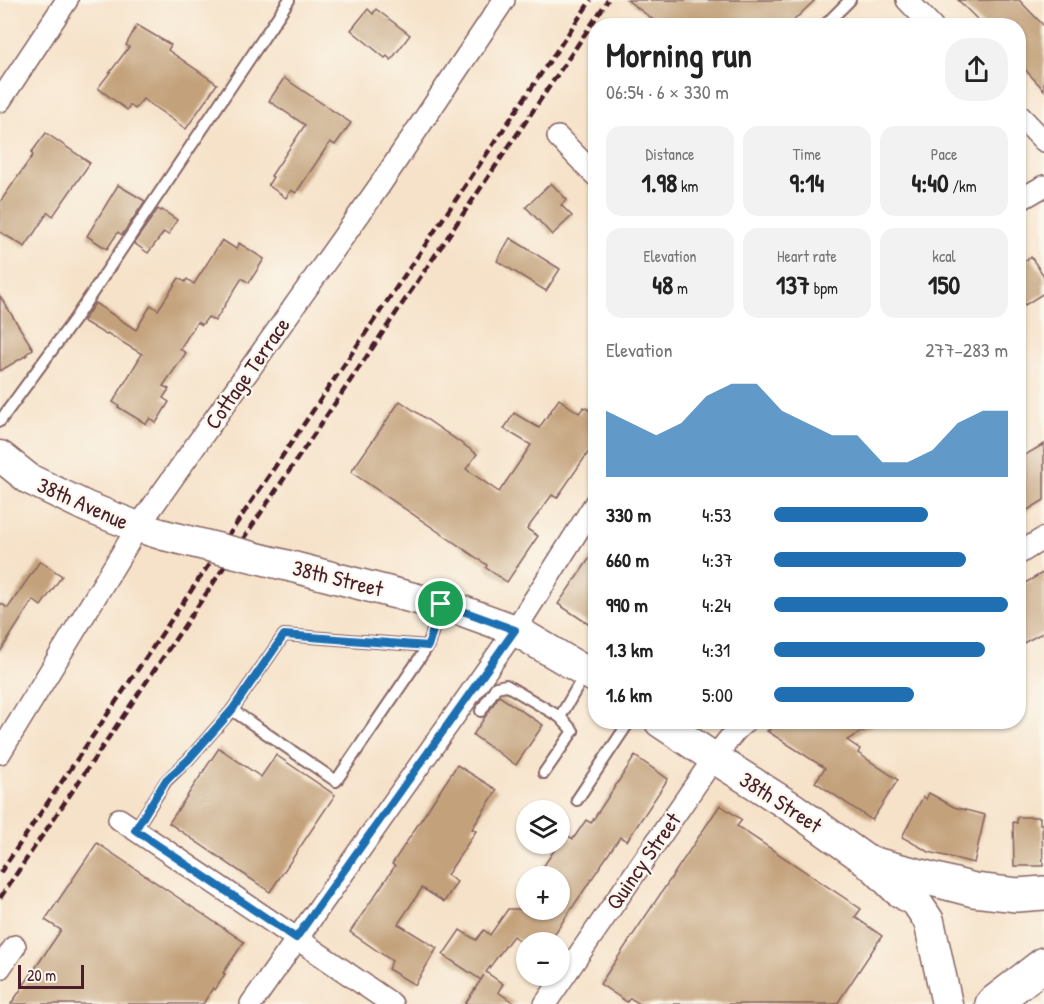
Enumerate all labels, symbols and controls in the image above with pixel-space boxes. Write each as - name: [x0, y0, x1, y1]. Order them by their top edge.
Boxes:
- text: Morning run: [606, 33, 752, 77]
- button: share: [945, 38, 1008, 101]
- text: 06:54 · 6 × 330 m: [606, 78, 729, 105]
- text: Distance: [646, 143, 694, 165]
- text: Time: [793, 143, 821, 165]
- text: Pace: [931, 143, 957, 165]
- text: 1.98: [641, 165, 677, 200]
- text: 9:14: [790, 165, 824, 200]
- text: 4:40: [911, 165, 949, 200]
- text: km: [677, 175, 699, 197]
- text: /km: [949, 175, 977, 197]
- text: Elevation: [643, 245, 697, 267]
- text: Heart rate: [777, 245, 837, 267]
- text: kcal: [932, 245, 956, 267]
- text: 48: [652, 267, 673, 302]
- text: 137: [776, 267, 810, 302]
- text: 150: [928, 267, 960, 302]
- text: m: [673, 277, 688, 299]
- text: bpm: [810, 277, 838, 299]
- street label: Cottage Terrace: [197, 311, 297, 435]
- text: Elevation: [606, 336, 672, 363]
- text: 277–283 m: [925, 336, 1008, 363]
- street label: 38th Avenue: [33, 470, 134, 537]
- text: 330 m: [606, 501, 651, 528]
- text: 4:53: [702, 501, 732, 528]
- text: 660 m: [606, 546, 649, 573]
- text: 4:37: [702, 546, 733, 573]
- street label: 38th Street: [290, 552, 387, 604]
- pin: [415, 578, 466, 629]
- icon: arrive: [424, 587, 457, 620]
- text: 990 m: [606, 591, 648, 618]
- text: 4:24: [702, 591, 731, 618]
- text: 1.3 km: [606, 636, 653, 663]
- text: 4:31: [702, 636, 730, 663]
- text: 1.6 km: [606, 681, 652, 708]
- text: 5:00: [702, 681, 733, 708]
- street label: 38th Street: [734, 764, 828, 840]
- map controls: [516, 800, 570, 986]
- button: layers: [516, 800, 570, 854]
- street label: Quincy Street: [599, 806, 688, 916]
- button: +: [516, 866, 570, 920]
- button: −: [516, 932, 570, 986]
- scale bar: [18, 962, 84, 990]
- text: 20 m: [27, 964, 56, 986]

